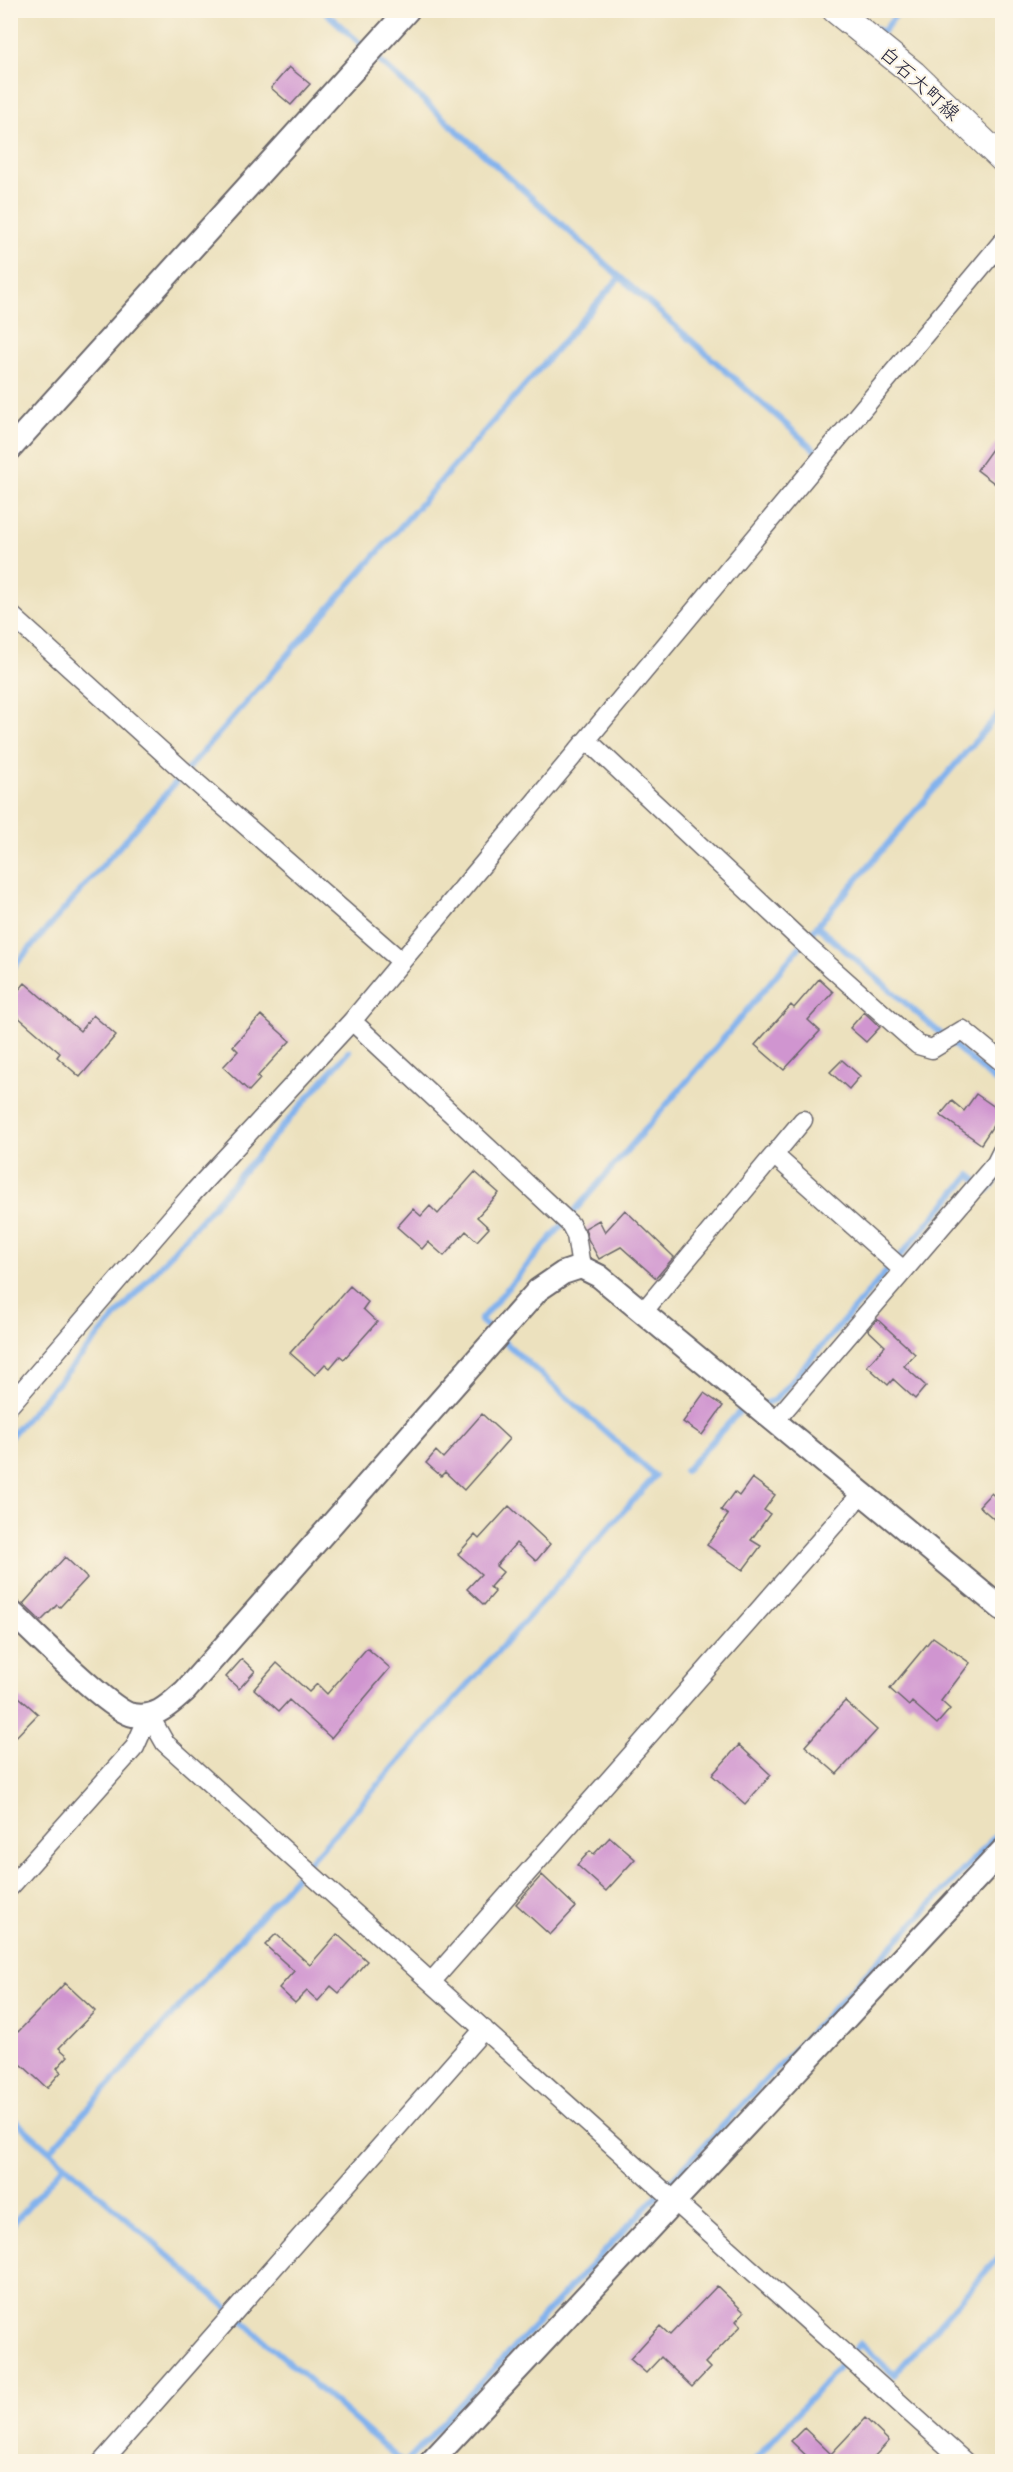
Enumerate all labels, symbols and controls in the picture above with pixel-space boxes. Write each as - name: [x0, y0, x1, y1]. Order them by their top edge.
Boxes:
- street label: 白石大町線: [875, 41, 965, 125]

